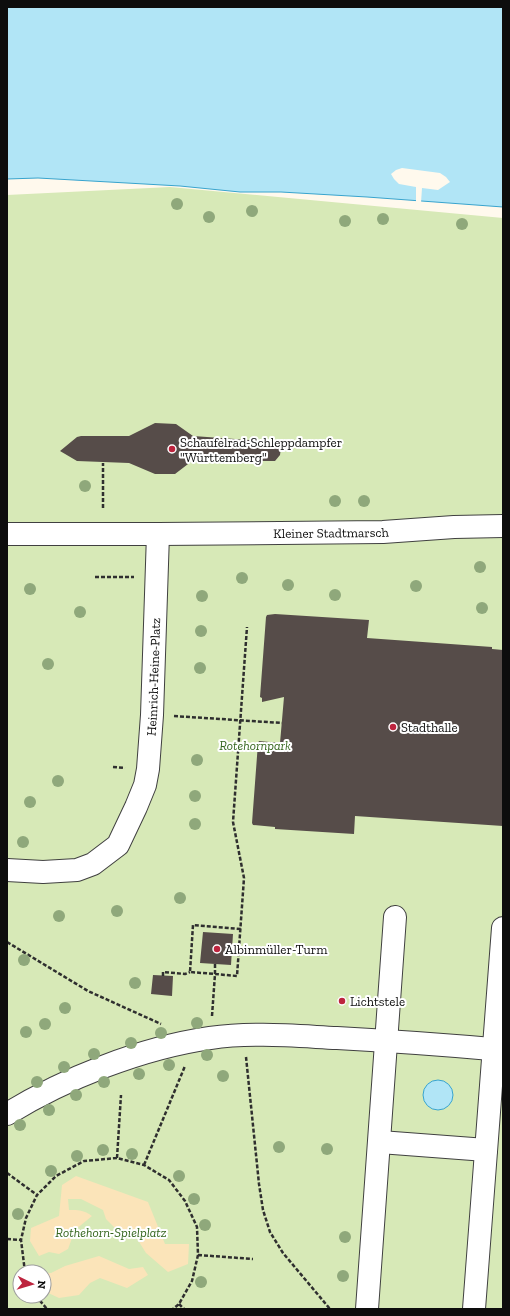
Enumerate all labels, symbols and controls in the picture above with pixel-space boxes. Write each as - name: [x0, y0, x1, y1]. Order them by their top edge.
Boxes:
- place label: Schaufelrad-Schleppdampfer "Württemberg": [180, 435, 342, 465]
- marker: Schaufelrad-Schleppdampfer "Württemberg": [167, 444, 177, 454]
- street label: Kleiner Stadtmarsch: [273, 524, 390, 540]
- street label: Heinrich-Heine-Platz: [143, 617, 163, 737]
- place label: Stadthalle: [401, 720, 458, 735]
- marker: Stadthalle: [388, 722, 398, 732]
- park label: Rotehornpark: [219, 738, 291, 753]
- place label: Albinmüller-Turm: [225, 942, 328, 957]
- marker: Albinmüller-Turm: [212, 944, 222, 954]
- place label: Lichtstele: [350, 994, 405, 1009]
- marker: Lichtstele: [337, 996, 347, 1006]
- park label: Rothehorn-Spielplatz: [55, 1225, 167, 1240]
- north arrow: [12, 1264, 52, 1304]
- text: N: [35, 1280, 48, 1290]

